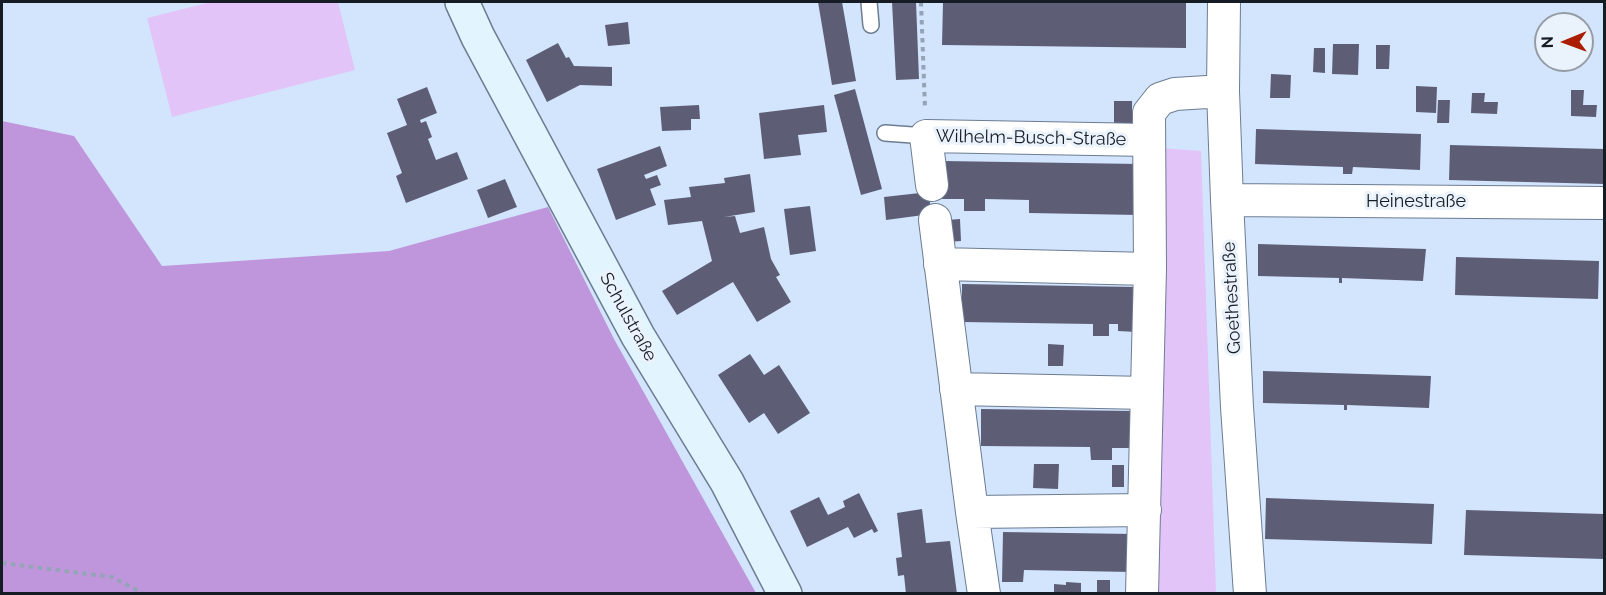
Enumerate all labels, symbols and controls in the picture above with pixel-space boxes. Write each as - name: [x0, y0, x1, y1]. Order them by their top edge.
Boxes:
- north arrow: [1534, 12, 1594, 72]
- text: N: [1538, 36, 1557, 49]
- street label: Wilhelm-Busch-Straße: [936, 126, 1126, 150]
- street label: Heinestraße: [1366, 191, 1466, 213]
- street label: Goethestraße: [1218, 241, 1246, 355]
- street label: Schulstraße: [595, 269, 661, 365]

